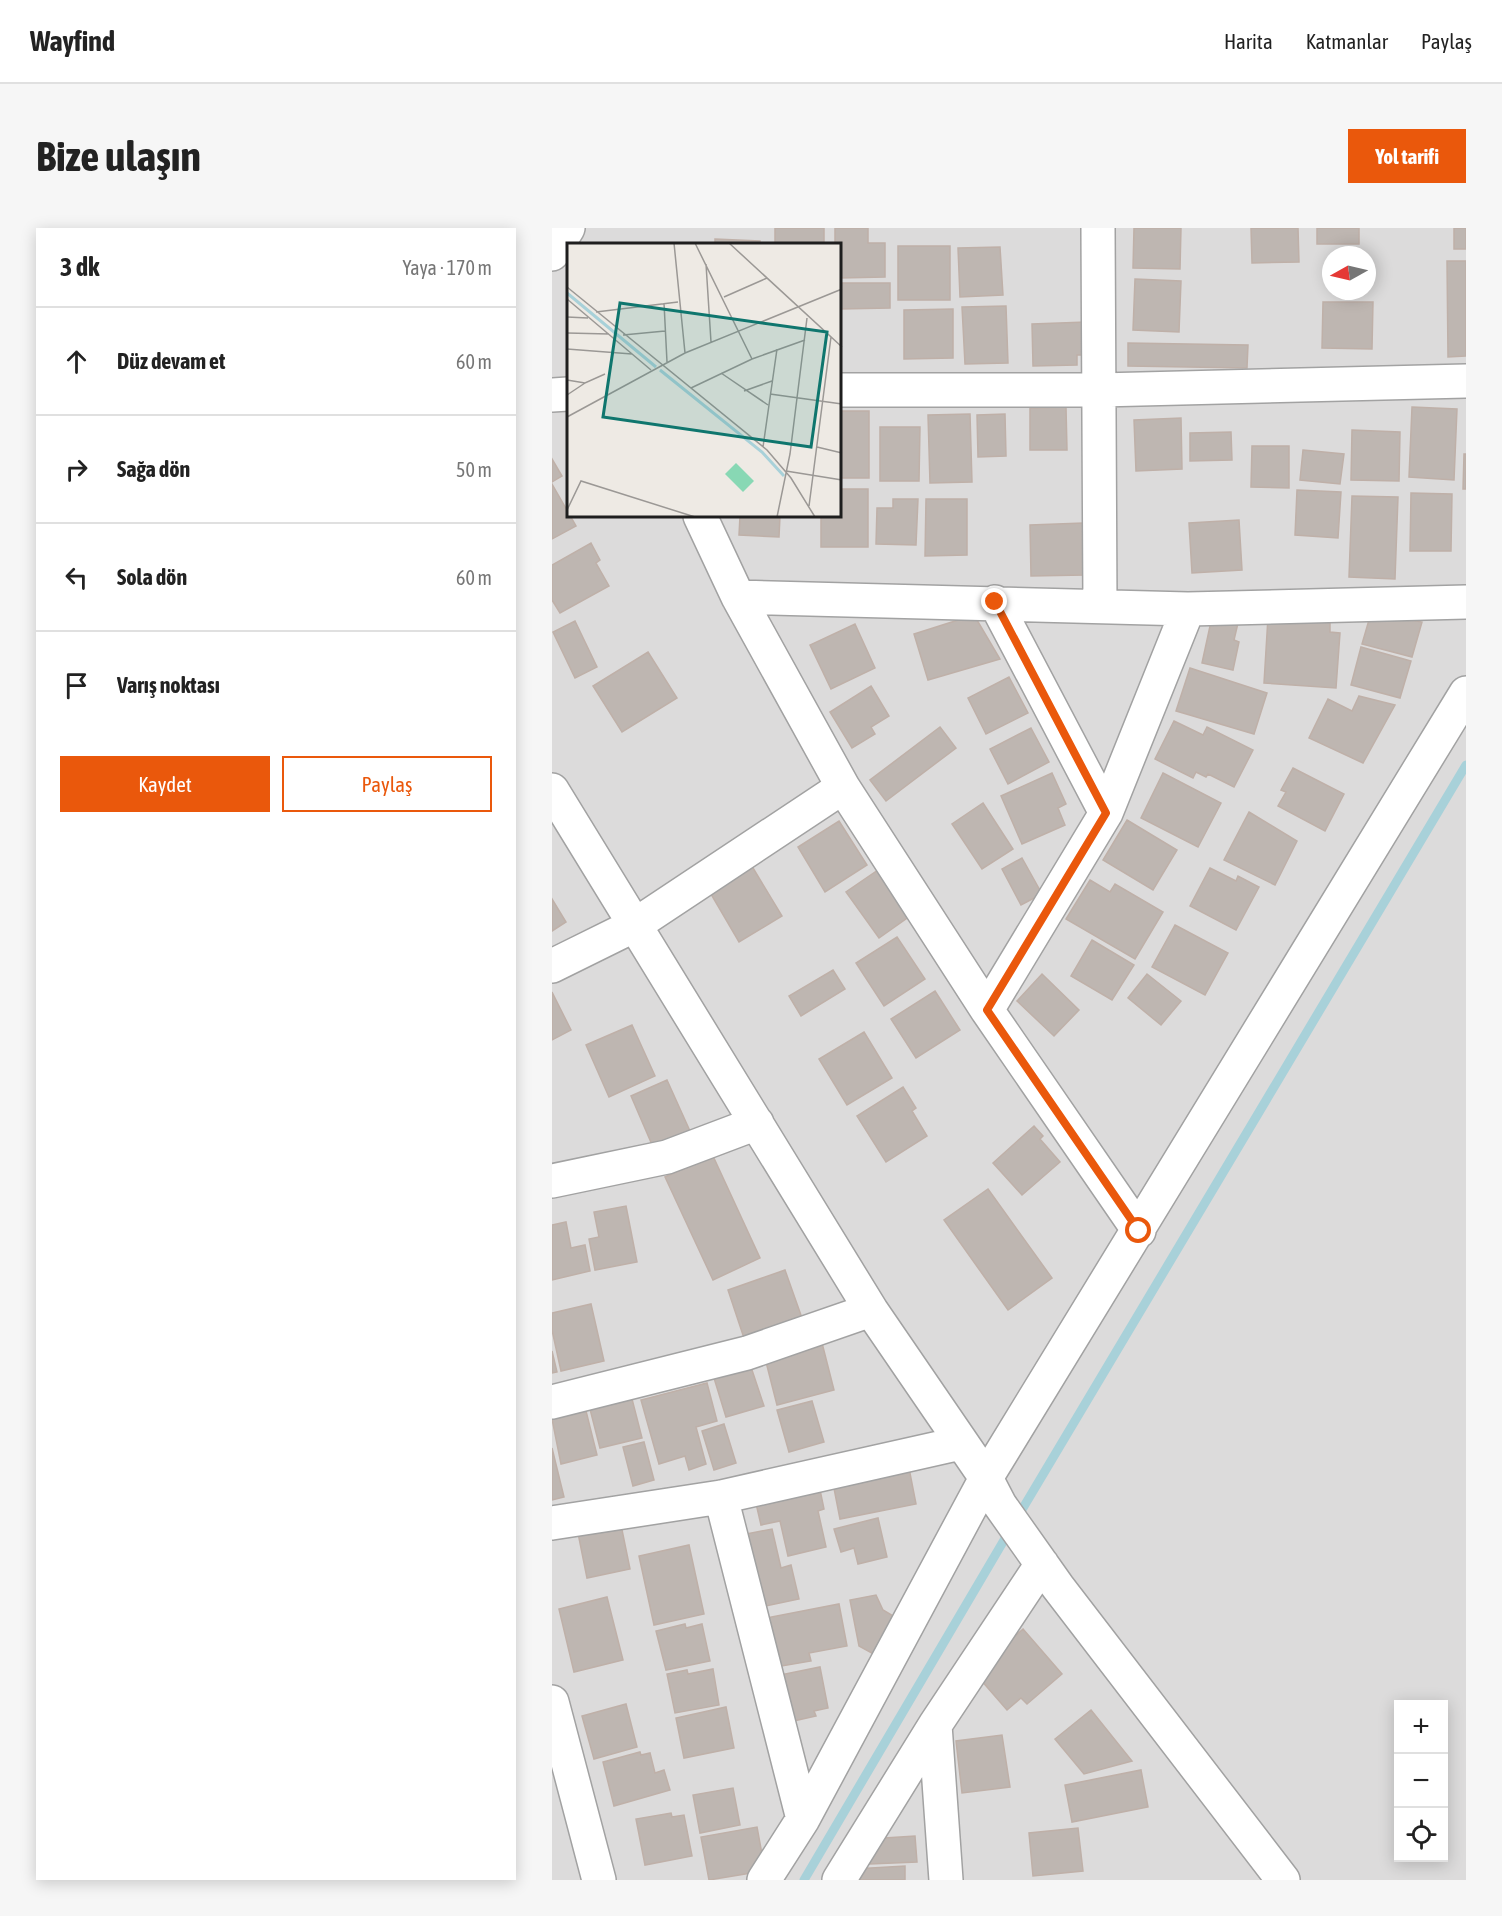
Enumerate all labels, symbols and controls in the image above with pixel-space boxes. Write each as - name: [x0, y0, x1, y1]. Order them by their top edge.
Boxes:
- text: Wayfind: [30, 25, 115, 57]
- text: Harita: [1224, 29, 1273, 53]
- text: Katmanlar: [1306, 29, 1388, 53]
- text: Paylaş: [1421, 29, 1472, 53]
- button: Yol tarifi: [1348, 129, 1466, 183]
- text: Bize ulaşın: [36, 132, 201, 180]
- inset map: [567, 243, 842, 518]
- north arrow: [1322, 246, 1376, 300]
- text: 3 dk: [60, 252, 100, 282]
- text: Yaya · 170 m: [403, 256, 492, 279]
- icon: ahead: [60, 345, 93, 378]
- text: Düz devam et: [117, 348, 225, 374]
- text: 60 m: [456, 350, 492, 373]
- icon: right: [60, 453, 93, 486]
- text: Sağa dön: [117, 456, 190, 482]
- text: 50 m: [456, 458, 492, 481]
- icon: left: [60, 561, 93, 594]
- text: Sola dön: [117, 564, 187, 590]
- text: 60 m: [456, 566, 492, 589]
- route end: [981, 588, 1007, 614]
- icon: arrive: [60, 669, 93, 702]
- text: Varış noktası: [117, 672, 220, 698]
- button: Kaydet: [60, 756, 270, 812]
- button: Paylaş: [282, 756, 492, 812]
- route start: [1125, 1217, 1151, 1243]
- map controls: [1394, 1700, 1448, 1862]
- button: +: [1394, 1700, 1448, 1754]
- button: −: [1394, 1754, 1448, 1808]
- button: locate: [1394, 1808, 1448, 1862]

